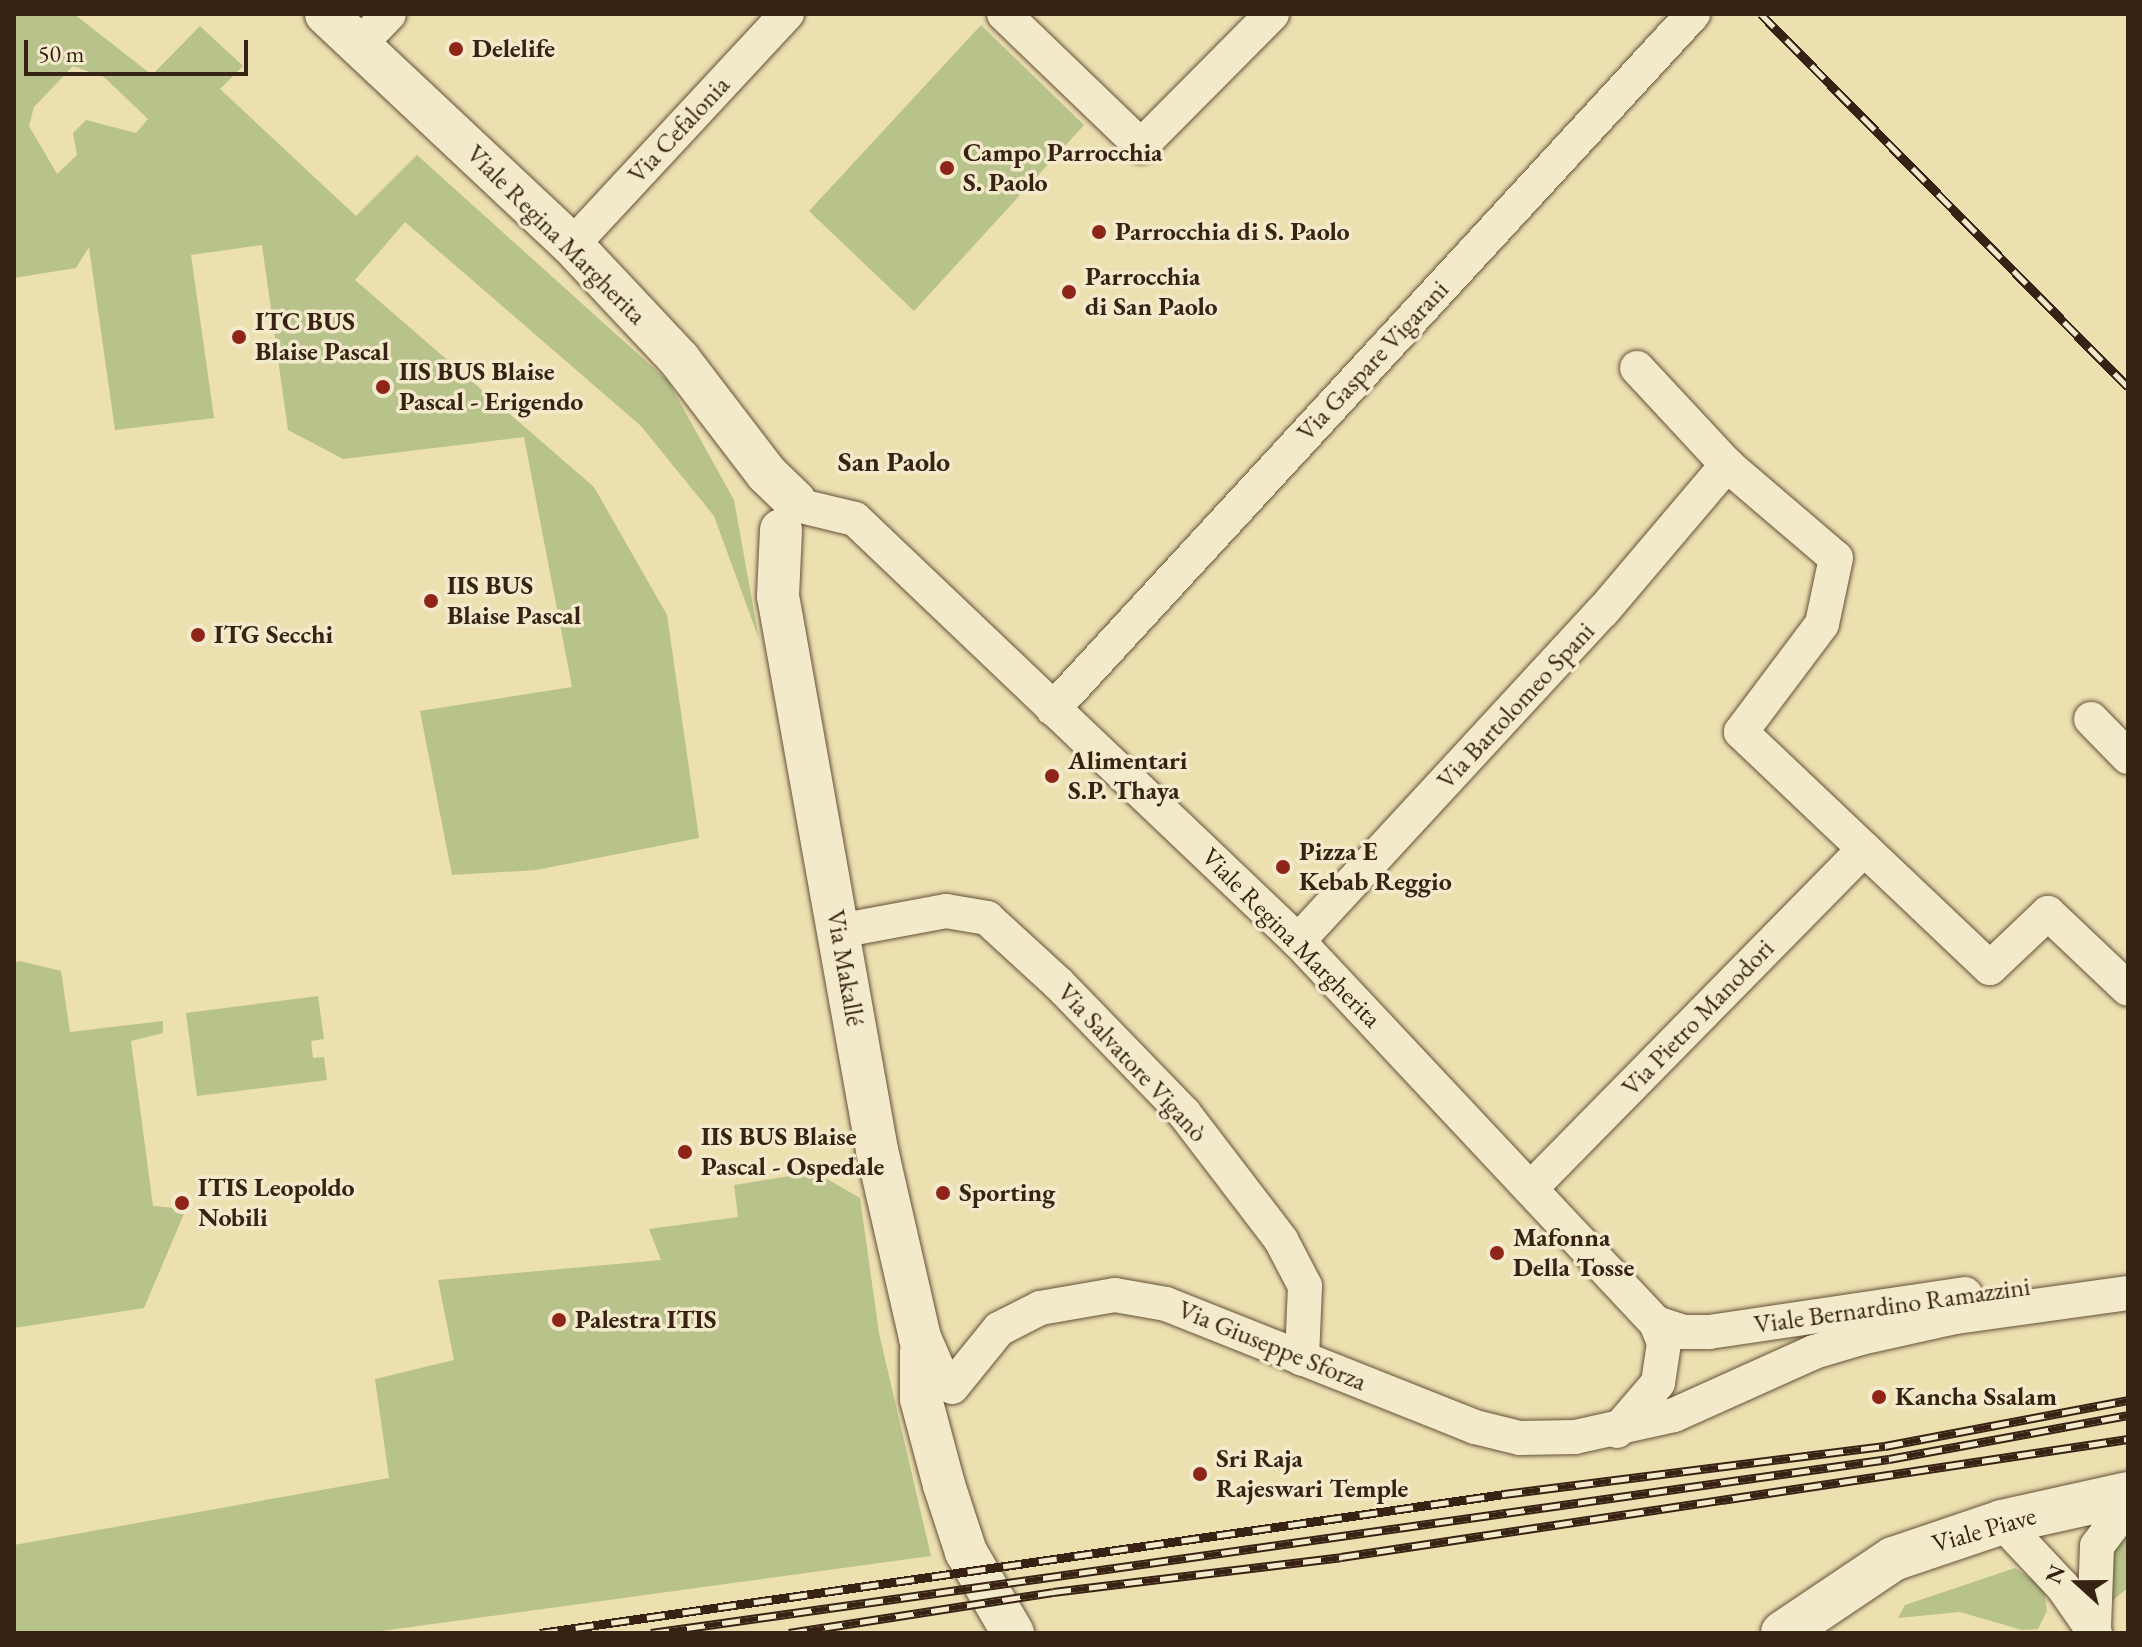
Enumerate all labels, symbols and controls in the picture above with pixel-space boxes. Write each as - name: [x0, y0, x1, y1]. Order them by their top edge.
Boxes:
- scale bar: [28, 24, 252, 74]
- place label: Delelife: [472, 33, 555, 65]
- text: 50 m: [38, 38, 85, 69]
- marker: Delelife: [447, 40, 465, 58]
- street label: Via Cefalonia: [622, 70, 736, 190]
- place label: Campo Parrocchia S. Paolo: [963, 137, 1163, 198]
- street label: Viale Regina Margherita: [460, 139, 652, 331]
- marker: Campo Parrocchia S. Paolo: [938, 159, 956, 177]
- place label: Parrocchia di S. Paolo: [1115, 216, 1350, 248]
- marker: Parrocchia di S. Paolo: [1090, 223, 1108, 241]
- place label: Parrocchia di San Paolo: [1085, 261, 1218, 322]
- street label: Via Gaspare Vigarani: [1291, 274, 1455, 448]
- marker: Parrocchia di San Paolo: [1060, 283, 1078, 301]
- place label: ITC BUS Blaise Pascal: [255, 306, 389, 368]
- marker: ITC BUS Blaise Pascal: [230, 328, 248, 346]
- place label: IIS BUS Blaise Pascal - Erigendo: [399, 356, 583, 418]
- marker: IIS BUS Blaise Pascal - Erigendo: [374, 378, 392, 396]
- district label: San Paolo: [838, 444, 950, 478]
- place label: IIS BUS Blaise Pascal: [447, 570, 581, 632]
- marker: IIS BUS Blaise Pascal: [422, 592, 440, 610]
- street label: Via Bartolomeo Spani: [1431, 616, 1601, 796]
- place label: ITG Secchi: [214, 619, 333, 651]
- marker: ITG Secchi: [189, 626, 207, 644]
- place label: Alimentari S.P. Thaya: [1068, 745, 1187, 806]
- marker: Alimentari S.P. Thaya: [1043, 767, 1061, 785]
- place label: Pizza E Kebab Reggio: [1299, 836, 1452, 898]
- street label: Viale Regina Margherita: [1195, 842, 1387, 1034]
- marker: Pizza E Kebab Reggio: [1274, 858, 1292, 876]
- street label: Via Makallé: [819, 908, 871, 1028]
- street label: Via Pietro Manodori: [1615, 933, 1781, 1103]
- street label: Via Salvatore Viganò: [1050, 977, 1214, 1149]
- place label: IIS BUS Blaise Pascal - Ospedale: [701, 1121, 884, 1182]
- marker: IIS BUS Blaise Pascal - Ospedale: [676, 1143, 694, 1161]
- place label: ITIS Leopoldo Nobili: [198, 1172, 355, 1234]
- place label: Sporting: [959, 1177, 1055, 1209]
- marker: Sporting: [934, 1184, 952, 1202]
- marker: ITIS Leopoldo Nobili: [173, 1194, 191, 1212]
- place label: Mafonna Della Tosse: [1513, 1222, 1634, 1284]
- marker: Mafonna Della Tosse: [1488, 1244, 1506, 1262]
- street label: Viale Bernardino Ramazzini: [1752, 1271, 2032, 1341]
- street label: Via Giuseppe Sforza: [1173, 1294, 1371, 1398]
- place label: Palestra ITIS: [575, 1304, 717, 1336]
- marker: Palestra ITIS: [550, 1311, 568, 1329]
- place label: Kancha Ssalam: [1895, 1381, 2057, 1413]
- marker: Kancha Ssalam: [1870, 1388, 1888, 1406]
- place label: Sri Raja Rajeswari Temple: [1216, 1443, 1408, 1504]
- marker: Sri Raja Rajeswari Temple: [1191, 1465, 1209, 1483]
- street label: Viale Piave: [1928, 1500, 2040, 1560]
- north arrow: [2038, 1543, 2118, 1623]
- text: N: [2038, 1561, 2072, 1588]

